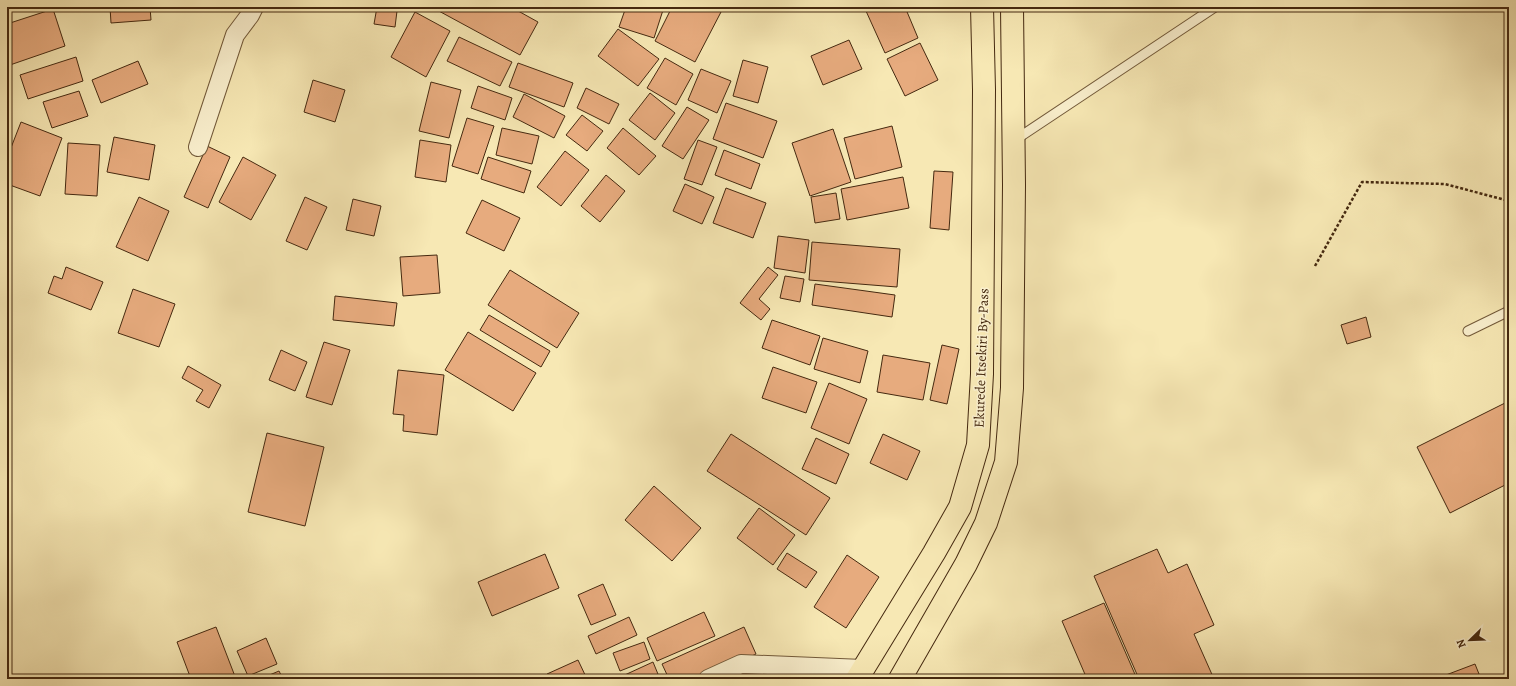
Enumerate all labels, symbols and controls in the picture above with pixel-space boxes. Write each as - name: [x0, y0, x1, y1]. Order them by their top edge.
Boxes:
- street label: Ekurede Itsekiri By-Pass: [970, 288, 993, 428]
- north arrow: [1450, 620, 1490, 660]
- text: N: [1453, 637, 1470, 650]

